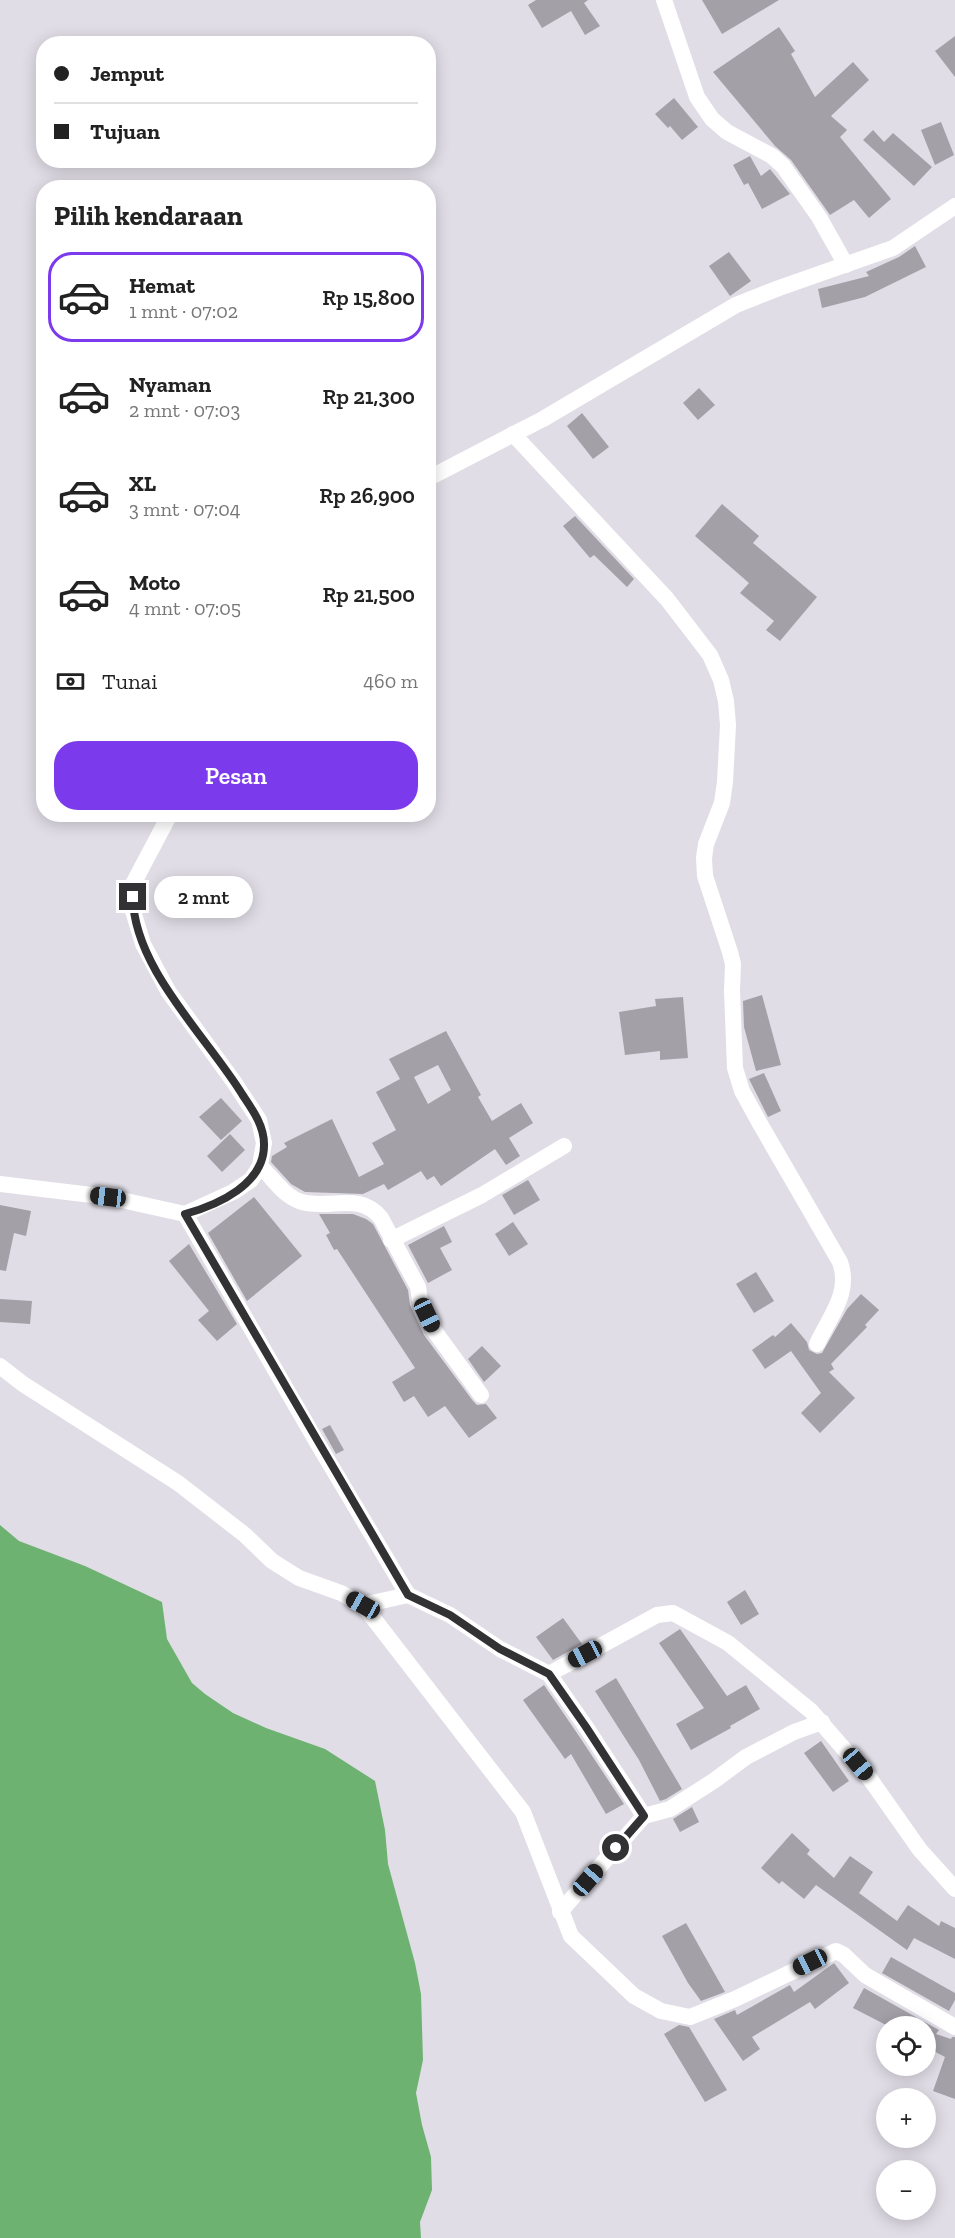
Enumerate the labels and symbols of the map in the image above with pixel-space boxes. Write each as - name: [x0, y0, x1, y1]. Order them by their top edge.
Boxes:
- callout: 2 mnt: [154, 876, 253, 918]
- route end: [119, 883, 146, 910]
- car: [89, 1186, 127, 1208]
- car: [411, 1295, 443, 1335]
- car: [343, 1588, 383, 1622]
- car: [565, 1638, 605, 1670]
- car: [840, 1744, 876, 1784]
- route start: [602, 1834, 629, 1861]
- car: [569, 1861, 607, 1899]
- car: [790, 1946, 830, 1978]

